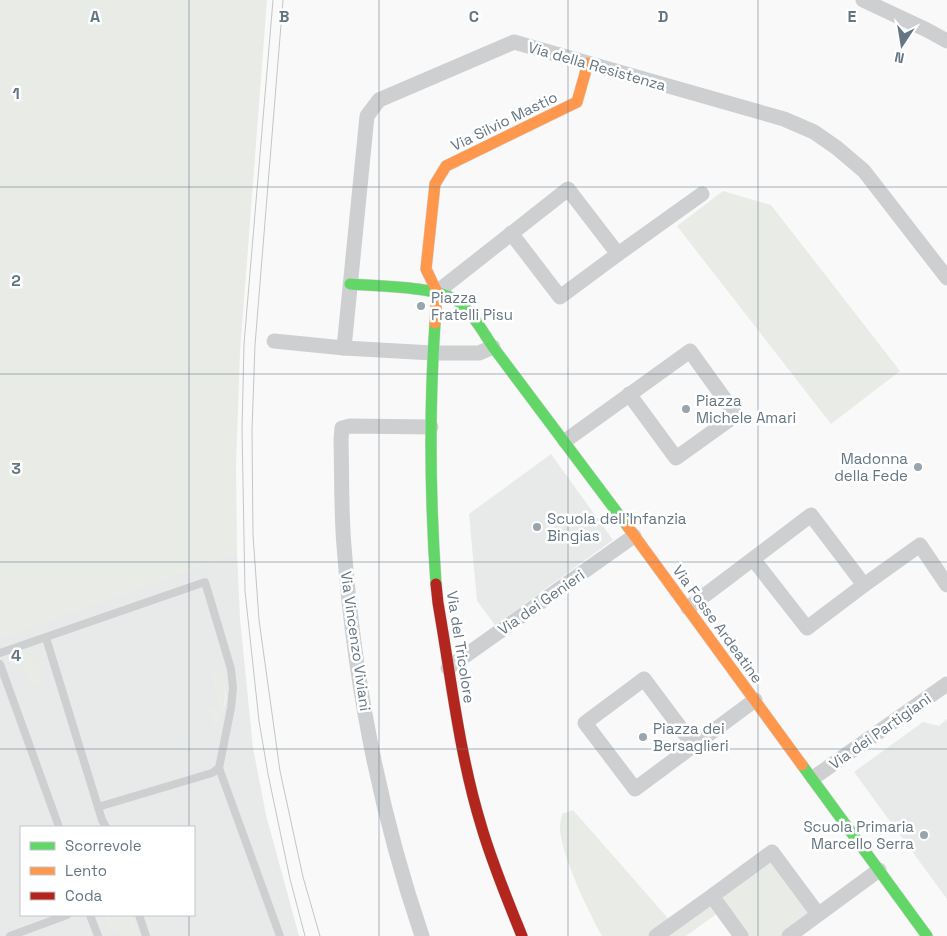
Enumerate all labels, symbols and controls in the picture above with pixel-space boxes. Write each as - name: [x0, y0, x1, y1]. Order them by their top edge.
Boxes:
- text: A: [90, 6, 100, 27]
- text: B: [279, 6, 289, 27]
- text: C: [469, 6, 479, 27]
- text: D: [658, 6, 668, 27]
- text: E: [848, 6, 857, 27]
- north arrow: [877, 20, 927, 70]
- street label: Via della Resistenza: [526, 37, 669, 95]
- text: N: [893, 48, 906, 67]
- text: 1: [12, 83, 20, 104]
- street label: Via Silvio Mastio: [448, 87, 560, 155]
- text: 2: [11, 270, 21, 291]
- place label: Piazza Fratelli Pisu: [431, 288, 513, 324]
- marker: Piazza Fratelli Pisu: [415, 300, 427, 312]
- place label: Piazza Michele Amari: [696, 391, 796, 427]
- marker: Piazza Michele Amari: [680, 403, 692, 415]
- place label: Madonna della Fede: [834, 449, 908, 485]
- text: 3: [11, 458, 21, 479]
- marker: Madonna della Fede: [912, 461, 924, 473]
- place label: Scuola dell'Infanzia Bingias: [547, 509, 687, 545]
- marker: Scuola dell'Infanzia Bingias: [531, 521, 543, 533]
- street label: Via Fosse Ardeatine: [669, 561, 767, 687]
- street label: Via dei Genieri: [494, 565, 588, 639]
- street label: Via Vincenzo Viviani: [337, 570, 375, 712]
- street label: Via del Tricolore: [443, 589, 479, 705]
- text: 4: [11, 645, 21, 666]
- street label: Via dei Partigiani: [825, 689, 935, 773]
- place label: Piazza dei Bersaglieri: [653, 719, 729, 755]
- marker: Piazza dei Bersaglieri: [637, 731, 649, 743]
- place label: Scuola Primaria Marcello Serra: [803, 817, 914, 853]
- legend: [20, 826, 195, 916]
- marker: Scuola Primaria Marcello Serra: [918, 829, 930, 841]
- text: Scorrevole: [65, 836, 142, 855]
- text: Lento: [65, 861, 107, 880]
- text: Coda: [65, 886, 103, 905]

